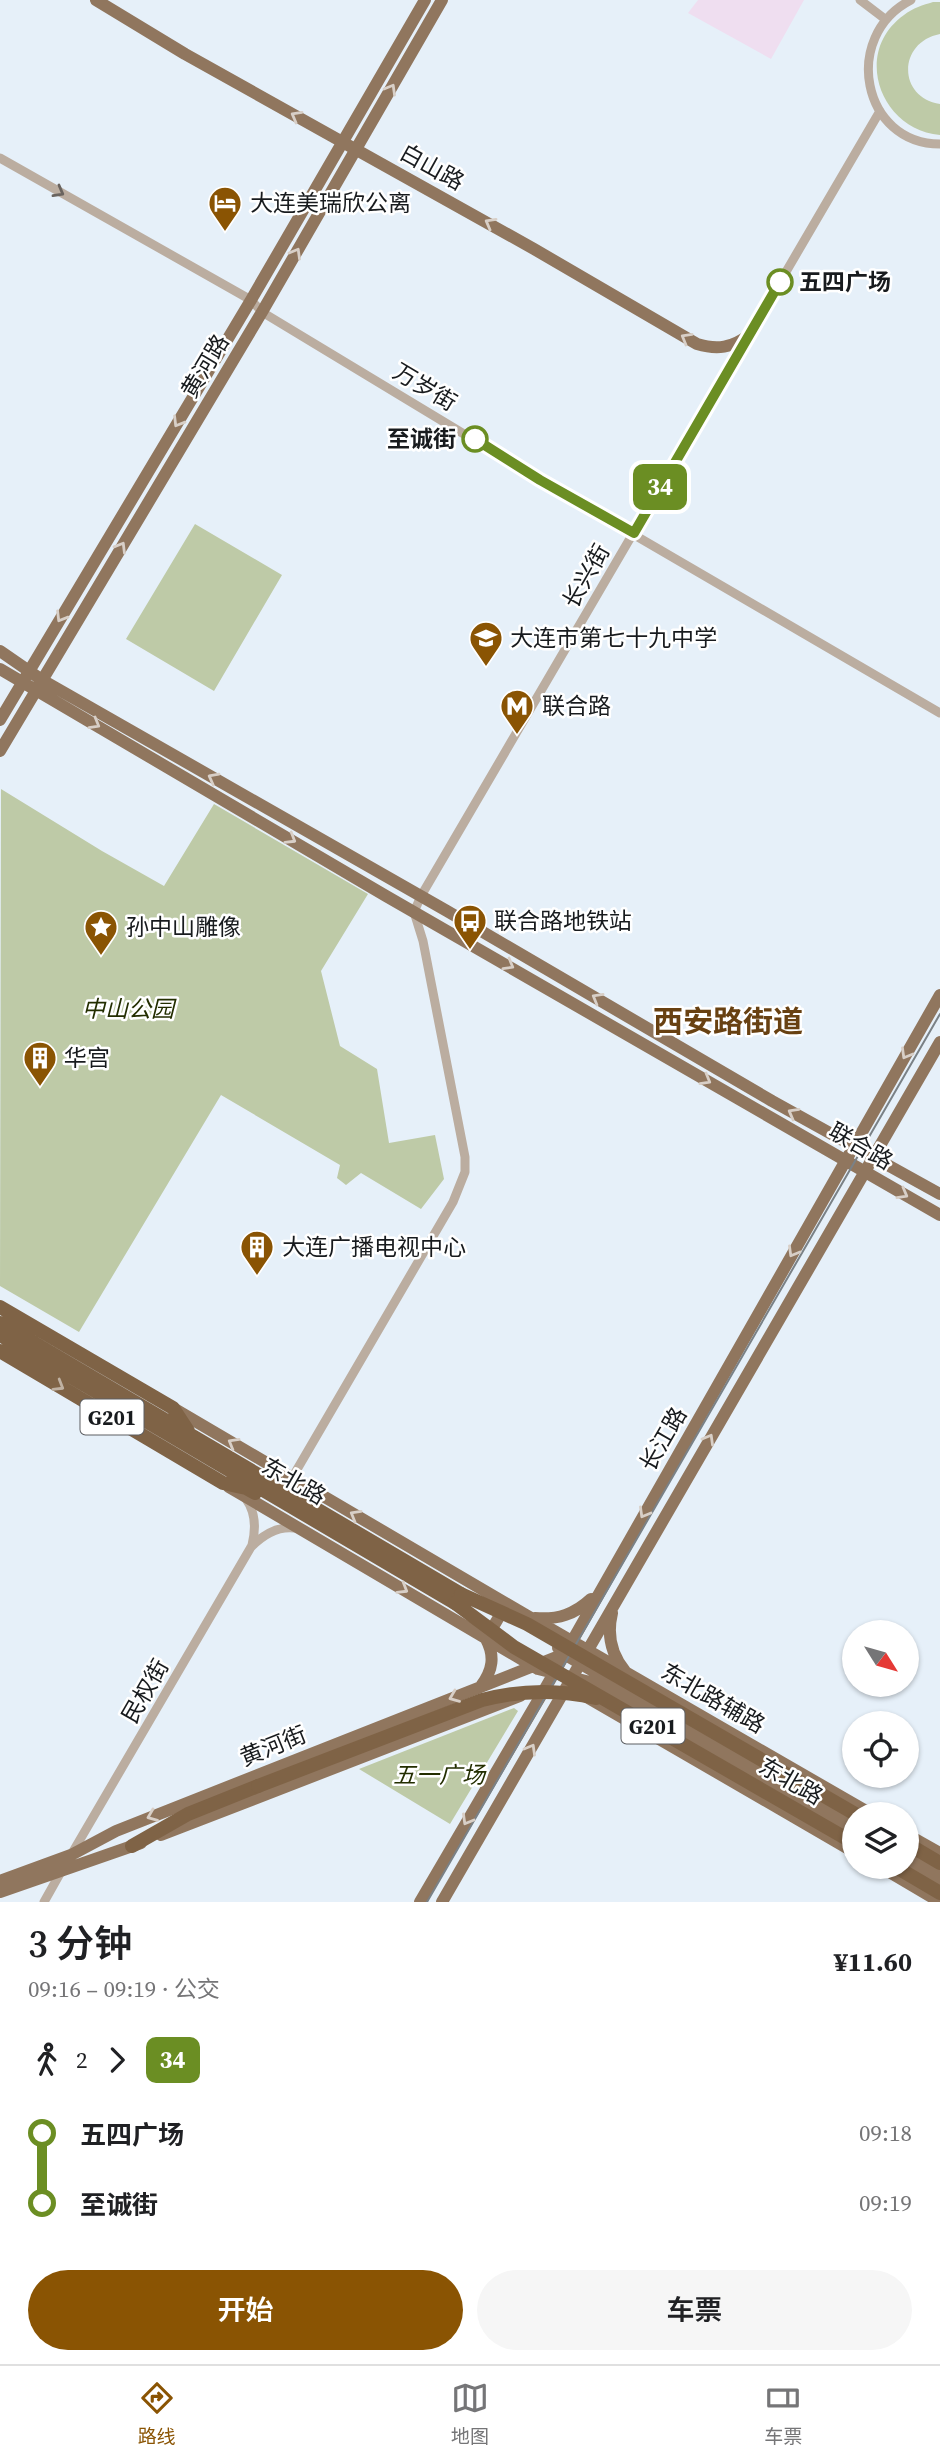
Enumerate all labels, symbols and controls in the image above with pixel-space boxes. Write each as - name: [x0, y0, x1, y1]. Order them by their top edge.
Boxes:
- one-way arrow: [382, 84, 395, 97]
- one-way arrow: [291, 111, 303, 124]
- street label: 白山路: [394, 136, 470, 198]
- one-way arrow: [52, 184, 65, 197]
- hotel icon: 大连美瑞欣公离: [206, 184, 244, 233]
- place label: 大连美瑞欣公离: [250, 187, 411, 219]
- one-way arrow: [484, 218, 497, 231]
- one-way arrow: [288, 248, 301, 260]
- place label: 五四广场: [799, 266, 891, 298]
- marker: 五四广场: [767, 269, 793, 295]
- street label: 黄河路: [174, 328, 236, 404]
- one-way arrow: [681, 333, 694, 346]
- street label: 万岁街: [387, 356, 463, 418]
- one-way arrow: [174, 414, 187, 427]
- place label: 至诚街: [387, 423, 456, 455]
- marker: 至诚街: [462, 426, 488, 452]
- line badge: 34: [628, 464, 692, 510]
- text: 34: [647, 470, 673, 503]
- street label: 长兴街: [555, 538, 617, 614]
- one-way arrow: [113, 542, 126, 555]
- one-way arrow: [57, 609, 70, 622]
- school or university icon: 大连市第七十九中学: [467, 619, 505, 668]
- place label: 大连市第七十九中学: [510, 622, 717, 654]
- metro station icon: 联合路: [498, 687, 536, 736]
- place label: 联合路: [542, 690, 611, 722]
- one-way arrow: [87, 716, 100, 729]
- one-way arrow: [207, 772, 220, 786]
- one-way arrow: [284, 831, 297, 844]
- bus stop icon: 联合路地铁站: [451, 902, 489, 951]
- place label: 联合路地铁站: [494, 905, 632, 937]
- place icon: 孙中山雕像: [82, 908, 120, 957]
- place label: 孙中山雕像: [126, 911, 241, 943]
- one-way arrow: [502, 957, 515, 970]
- park label: 中山公园: [82, 993, 177, 1025]
- one-way arrow: [591, 993, 604, 1006]
- district label: 西安路街道: [653, 1001, 803, 1042]
- building icon: 华宫: [21, 1039, 59, 1088]
- place label: 华宫: [64, 1042, 110, 1074]
- one-way arrow: [901, 1046, 914, 1059]
- one-way arrow: [698, 1072, 711, 1085]
- one-way arrow: [788, 1108, 800, 1121]
- street label: 联合路: [823, 1115, 899, 1177]
- one-way arrow: [895, 1186, 908, 1199]
- building icon: 大连广播电视中心: [238, 1228, 276, 1277]
- place label: 大连广播电视中心: [282, 1231, 466, 1263]
- one-way arrow: [789, 1244, 802, 1257]
- one-way arrow: [51, 1378, 64, 1391]
- road number: G201: [80, 1400, 144, 1434]
- street label: 长江路: [632, 1401, 694, 1477]
- one-way arrow: [701, 1434, 714, 1447]
- one-way arrow: [227, 1438, 240, 1451]
- street label: 东北路: [256, 1450, 332, 1512]
- one-way arrow: [639, 1505, 652, 1518]
- one-way arrow: [350, 1510, 363, 1523]
- one-way arrow: [395, 1581, 408, 1594]
- north arrow: [842, 1620, 919, 1698]
- map controls: [842, 1620, 919, 1879]
- street label: 民权街: [114, 1653, 176, 1729]
- street label: 东北路辅路: [655, 1655, 771, 1741]
- one-way arrow: [449, 1688, 461, 1702]
- road number: G201: [622, 1708, 684, 1744]
- button: locate: [842, 1711, 919, 1788]
- street label: 黄河街: [235, 1718, 311, 1774]
- one-way arrow: [523, 1743, 536, 1756]
- street label: 东北路: [753, 1750, 829, 1812]
- park label: 五一广场: [393, 1759, 487, 1791]
- button: layers: [842, 1802, 919, 1879]
- one-way arrow: [146, 1808, 158, 1822]
- one-way arrow: [462, 1813, 475, 1826]
- text: 3 分钟: [28, 1918, 132, 1970]
- text: ¥11.60: [834, 1944, 912, 1980]
- text: 09:16 – 09:19 · 公交: [28, 1973, 220, 2005]
- icon: walk: [28, 2041, 66, 2079]
- icon: forward: [98, 2041, 136, 2079]
- text: 34: [160, 2043, 186, 2076]
- text: 2: [76, 2044, 88, 2076]
- text: 五四广场: [80, 2117, 184, 2153]
- text: 09:18: [859, 2117, 912, 2149]
- text: 至诚街: [80, 2187, 158, 2223]
- text: 09:19: [859, 2187, 912, 2219]
- button: 开始: [28, 2270, 463, 2350]
- button: 车票: [477, 2270, 912, 2350]
- tab: 路线: [138, 2379, 176, 2449]
- tab: 地图: [451, 2379, 489, 2449]
- tab: 车票: [764, 2379, 802, 2449]

